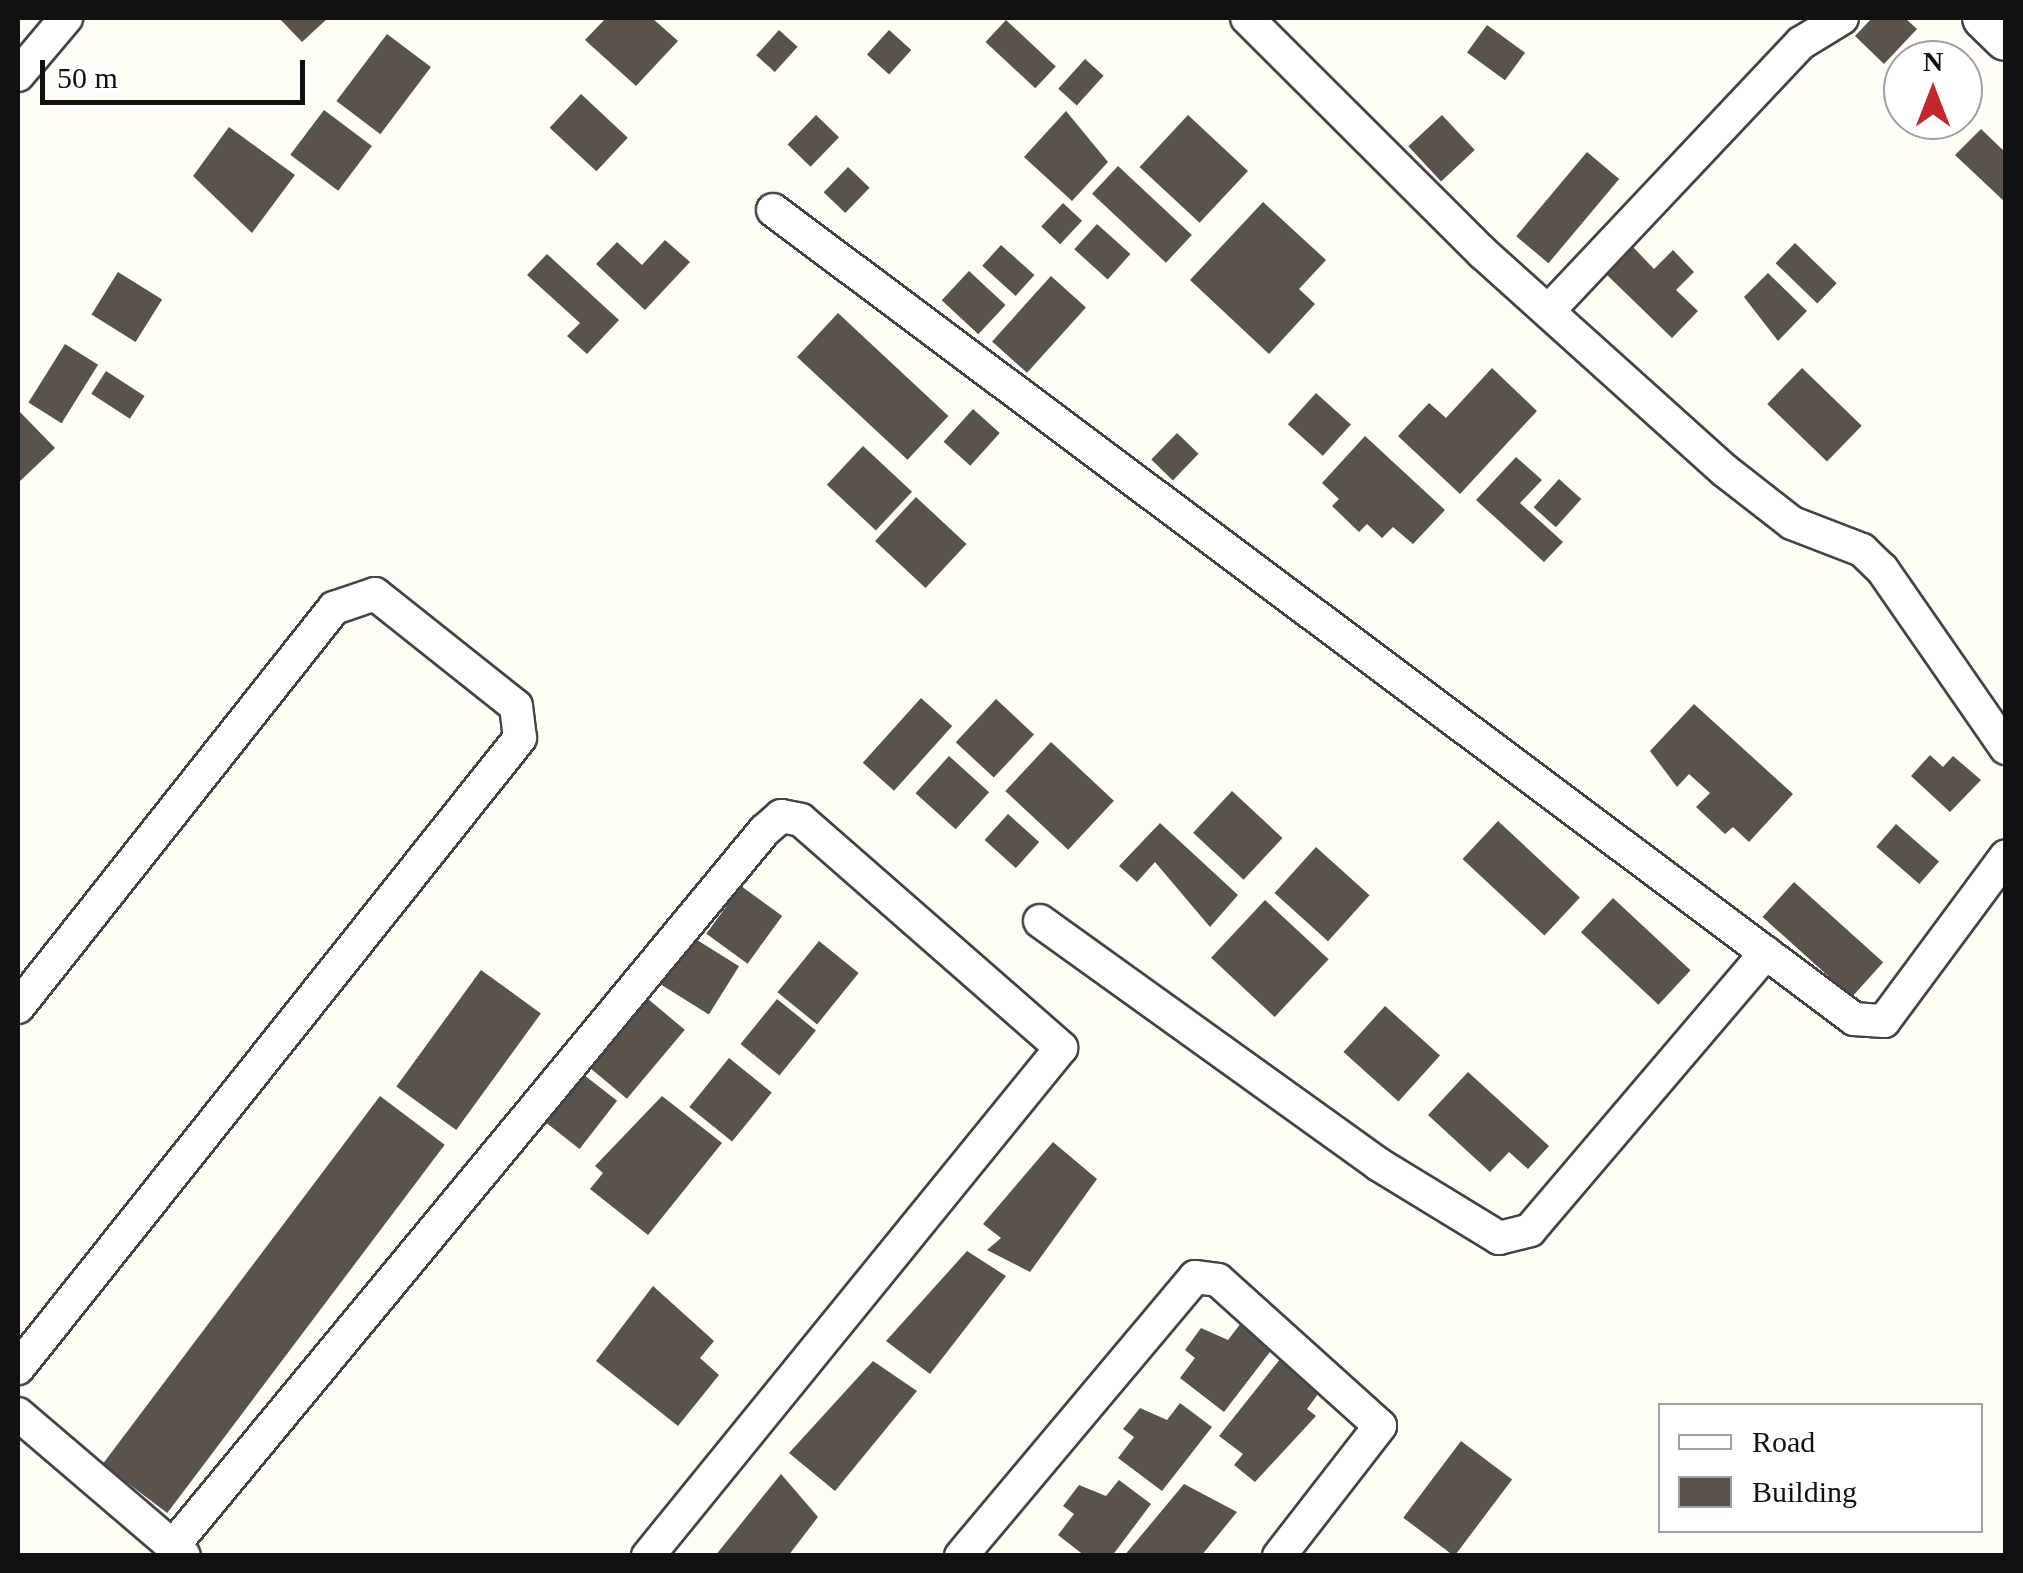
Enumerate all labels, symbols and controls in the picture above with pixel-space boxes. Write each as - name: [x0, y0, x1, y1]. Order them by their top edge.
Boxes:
- scale bar: [45, 40, 310, 102]
- north arrow: [1883, 40, 1983, 140]
- text: N: [1923, 46, 1943, 77]
- text: 50 m: [57, 61, 118, 94]
- legend: [1658, 1403, 1983, 1533]
- text: Road: [1752, 1425, 1815, 1458]
- text: Building: [1752, 1475, 1857, 1508]

